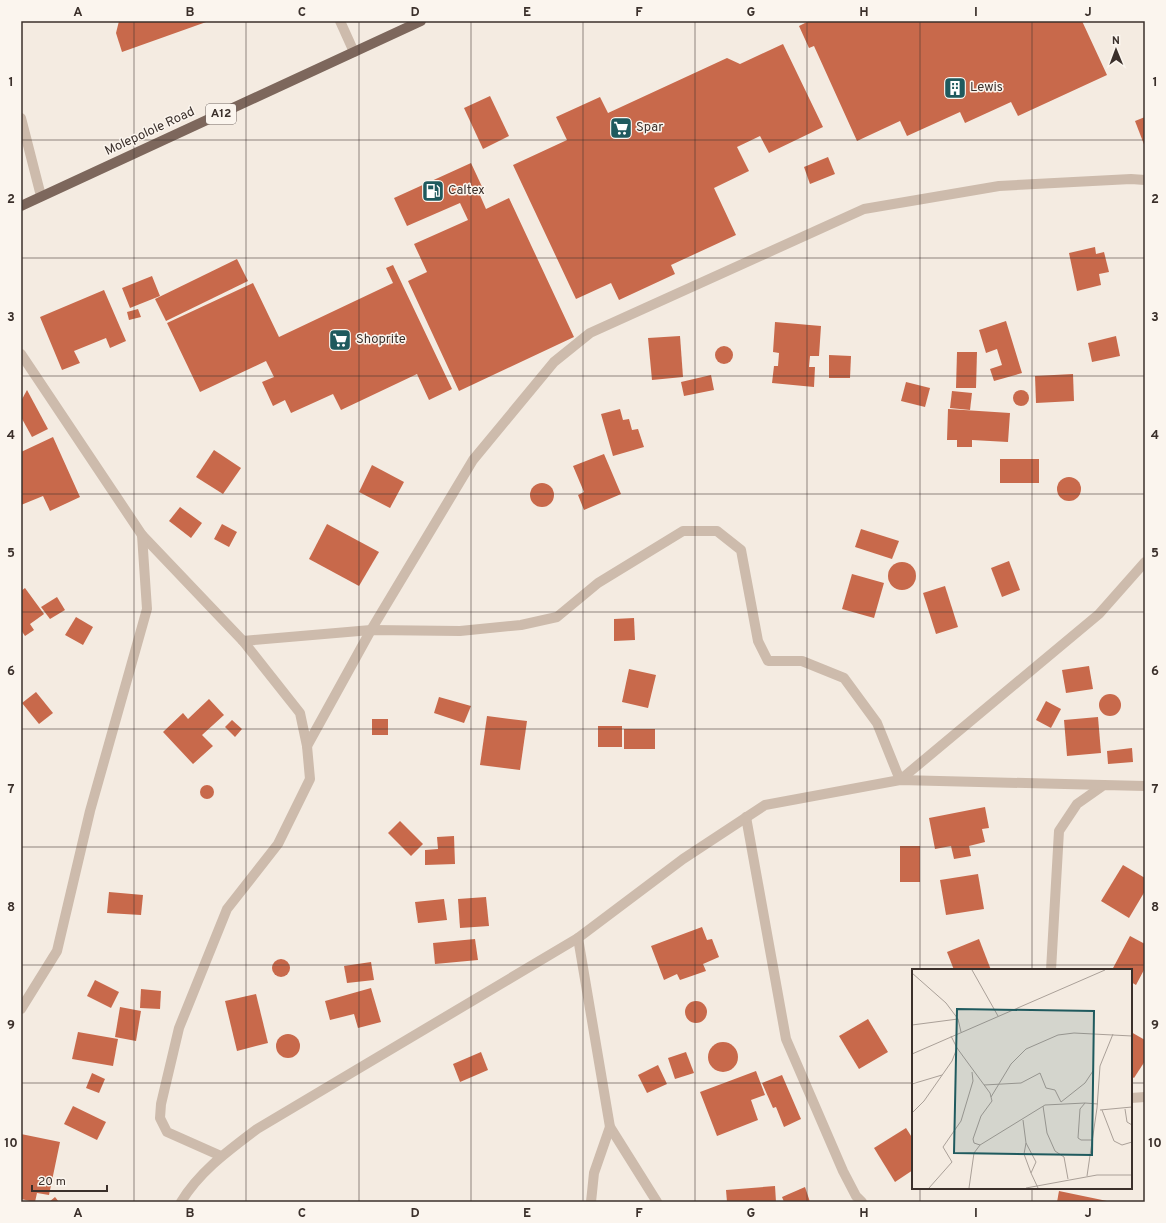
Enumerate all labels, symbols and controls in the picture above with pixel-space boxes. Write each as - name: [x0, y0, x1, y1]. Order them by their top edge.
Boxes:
- text: A: [73, 5, 83, 21]
- text: B: [186, 5, 195, 21]
- text: C: [298, 5, 306, 21]
- text: D: [410, 5, 420, 21]
- text: E: [523, 5, 531, 21]
- text: F: [635, 5, 643, 21]
- text: G: [747, 5, 756, 21]
- text: H: [859, 5, 869, 21]
- text: I: [974, 5, 978, 21]
- text: J: [1084, 5, 1092, 21]
- north arrow: [1096, 30, 1136, 70]
- text: N: [1112, 34, 1120, 48]
- text: 1: [8, 75, 14, 91]
- building icon: Lewis: [942, 75, 968, 101]
- text: 1: [1152, 75, 1158, 91]
- place label: Lewis: [970, 80, 1003, 96]
- street label: Molepolole Road: [103, 104, 197, 160]
- road number: A12: [206, 104, 236, 124]
- supermarket icon: Spar: [608, 115, 634, 141]
- place label: Spar: [636, 120, 663, 136]
- fuel station icon: Caltex: [420, 178, 446, 204]
- place label: Caltex: [448, 183, 485, 199]
- text: 2: [7, 192, 15, 208]
- text: 2: [1151, 192, 1159, 208]
- text: 3: [7, 310, 15, 326]
- text: 3: [1151, 310, 1159, 326]
- supermarket icon: Shoprite: [327, 327, 353, 353]
- place label: Shoprite: [356, 332, 406, 348]
- text: 4: [7, 428, 15, 444]
- text: 4: [1151, 428, 1159, 444]
- text: 5: [7, 546, 15, 562]
- text: 5: [1151, 546, 1159, 562]
- text: 6: [7, 664, 15, 680]
- text: 6: [1151, 664, 1159, 680]
- text: 7: [8, 782, 15, 798]
- text: 7: [1152, 782, 1159, 798]
- text: 8: [7, 900, 15, 916]
- text: 8: [1151, 900, 1159, 916]
- inset map: [912, 969, 1132, 1189]
- text: 9: [7, 1018, 15, 1034]
- text: 9: [1151, 1018, 1159, 1034]
- text: 10: [4, 1136, 18, 1152]
- text: 10: [1148, 1136, 1162, 1152]
- scale bar: [32, 1167, 107, 1193]
- text: 20 m: [38, 1174, 66, 1190]
- text: A: [73, 1206, 83, 1222]
- text: B: [186, 1206, 195, 1222]
- text: C: [298, 1206, 306, 1222]
- text: D: [410, 1206, 420, 1222]
- text: E: [523, 1206, 531, 1222]
- text: F: [635, 1206, 643, 1222]
- text: G: [747, 1206, 756, 1222]
- text: H: [859, 1206, 869, 1222]
- text: I: [974, 1206, 978, 1222]
- text: J: [1084, 1206, 1092, 1222]

